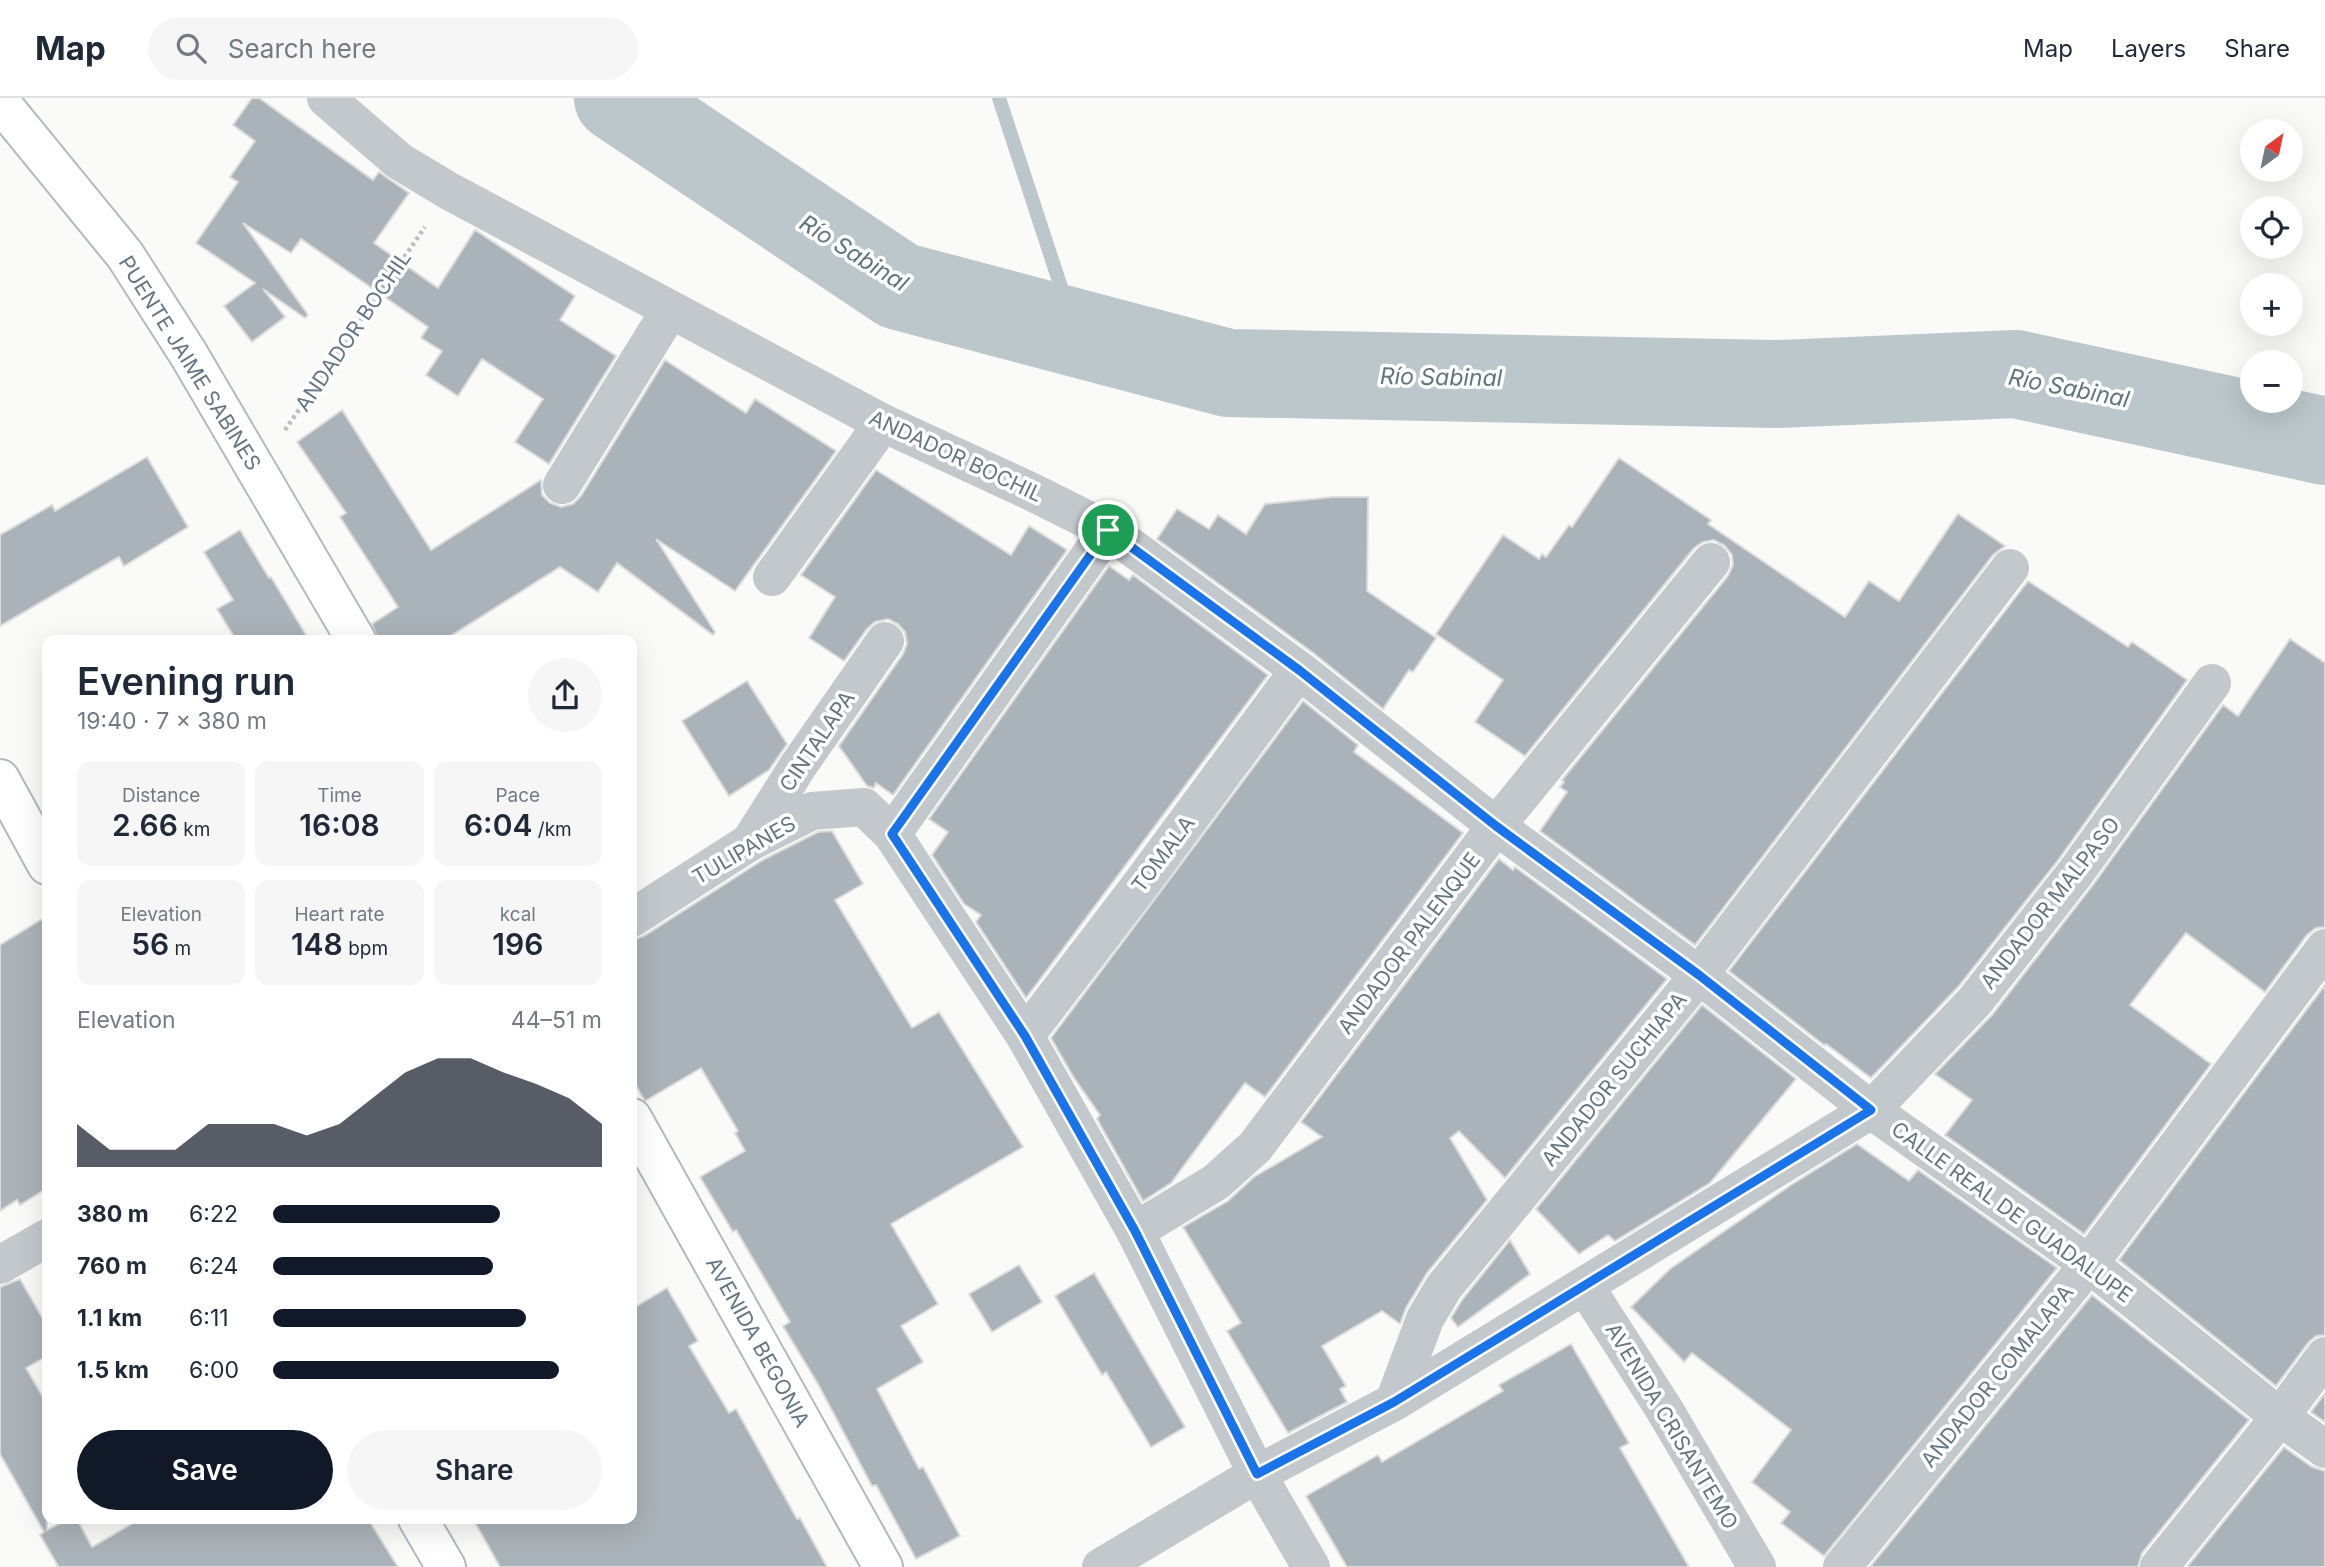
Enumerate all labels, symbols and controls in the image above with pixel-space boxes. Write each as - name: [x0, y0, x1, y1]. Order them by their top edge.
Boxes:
- search box: [148, 17, 638, 80]
- text: Map: [35, 28, 106, 68]
- icon: search: [172, 29, 210, 67]
- text: Search here: [228, 33, 376, 64]
- text: Map: [2023, 34, 2073, 63]
- text: Layers: [2111, 34, 2186, 63]
- text: Share: [2224, 34, 2290, 63]
- north arrow: [2240, 119, 2303, 182]
- map controls: [2240, 119, 2303, 413]
- button: locate: [2240, 196, 2303, 259]
- water label: Río Sabinal: [795, 209, 914, 298]
- street label: ANDADOR BOCHIL: [290, 246, 416, 416]
- street label: PUENTE JAIME SABINES: [114, 251, 266, 475]
- button: +: [2240, 273, 2303, 336]
- button: −: [2240, 350, 2303, 413]
- water label: Río Sabinal: [1380, 362, 1503, 392]
- water label: Río Sabinal: [2006, 363, 2132, 414]
- street label: ANDADOR BOCHIL: [865, 405, 1047, 507]
- pin: [1078, 500, 1138, 560]
- icon: arrive: [1089, 511, 1127, 549]
- text: Evening run: [77, 658, 295, 704]
- button: share: [528, 658, 602, 732]
- street label: CINTALAPA: [774, 686, 860, 796]
- text: 19:40 · 7 × 380 m: [77, 707, 267, 735]
- text: Distance: [122, 784, 200, 807]
- text: Time: [317, 784, 362, 807]
- text: Pace: [495, 784, 540, 807]
- text: 2.66: [112, 807, 178, 843]
- text: 16:08: [299, 807, 380, 843]
- text: 6:04: [464, 807, 532, 843]
- street label: TULIPANES: [688, 810, 800, 890]
- street label: TOMALA: [1126, 811, 1200, 897]
- street label: ANDADOR MALPASO: [1975, 812, 2125, 994]
- text: km: [178, 818, 210, 841]
- text: /km: [532, 818, 572, 841]
- street label: ANDADOR PALENQUE: [1333, 847, 1485, 1039]
- text: Elevation: [120, 903, 202, 926]
- text: Heart rate: [294, 903, 384, 926]
- text: kcal: [500, 903, 536, 926]
- text: 56: [131, 926, 169, 962]
- text: 148: [291, 926, 343, 962]
- text: 196: [492, 926, 543, 962]
- text: m: [169, 937, 191, 960]
- text: bpm: [343, 937, 388, 960]
- street label: ANDADOR SUCHIAPA: [1536, 987, 1692, 1171]
- text: Elevation: [77, 1006, 176, 1034]
- text: 44–51 m: [511, 1006, 602, 1034]
- street label: CALLE REAL DE GUADALUPE: [1887, 1116, 2137, 1308]
- text: 380 m: [77, 1200, 149, 1228]
- text: 6:22: [189, 1200, 238, 1228]
- text: 760 m: [77, 1252, 147, 1280]
- text: 6:24: [189, 1252, 238, 1280]
- street label: AVENIDA BEGONIA: [701, 1253, 815, 1431]
- street label: ANDADOR COMALAPA: [1916, 1280, 2078, 1472]
- text: 1.1 km: [77, 1304, 142, 1332]
- text: 6:11: [189, 1304, 229, 1332]
- street label: AVENIDA CRISANTEMO: [1601, 1318, 1743, 1534]
- text: 1.5 km: [77, 1356, 149, 1384]
- text: 6:00: [189, 1356, 239, 1384]
- button: Save: [77, 1430, 333, 1510]
- button: Share: [347, 1430, 602, 1510]

